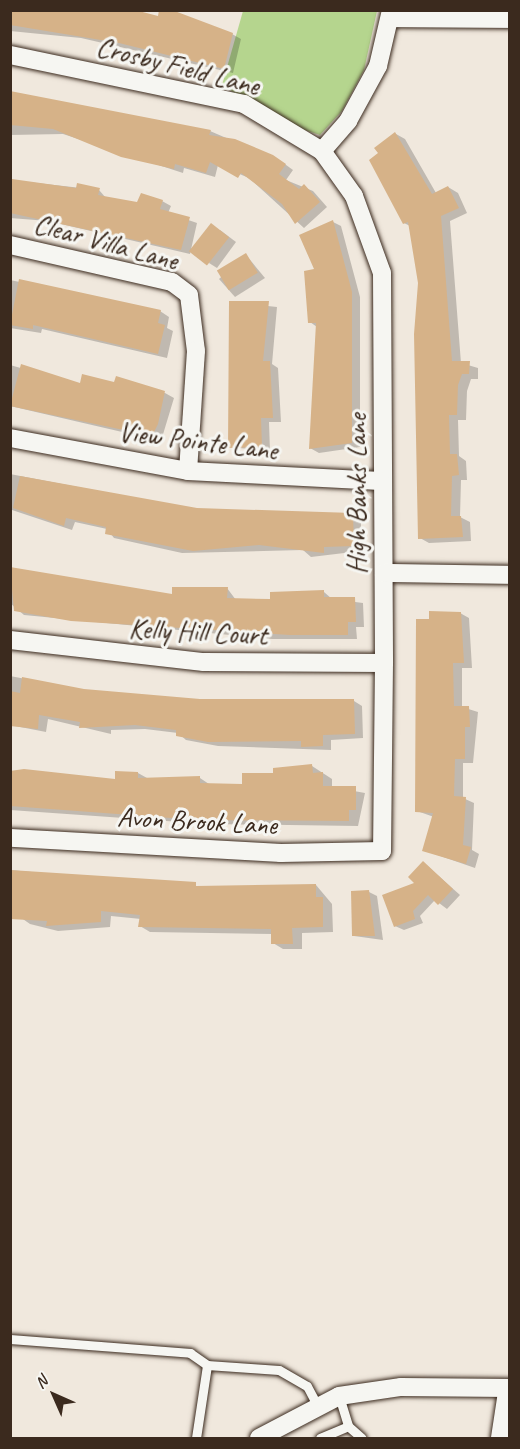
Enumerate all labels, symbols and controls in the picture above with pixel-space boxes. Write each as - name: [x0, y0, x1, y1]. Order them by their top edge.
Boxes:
- street label: Crosby Field Lane: [93, 30, 263, 102]
- street label: Clear Villa Lane: [30, 207, 182, 277]
- street label: High Banks Lane: [340, 413, 374, 575]
- street label: View Pointe Lane: [116, 415, 280, 467]
- street label: Kelly Hill Court: [128, 612, 268, 652]
- street label: Avon Brook Lane: [116, 800, 278, 842]
- north arrow: [24, 1365, 84, 1425]
- text: N: [31, 1372, 52, 1393]

